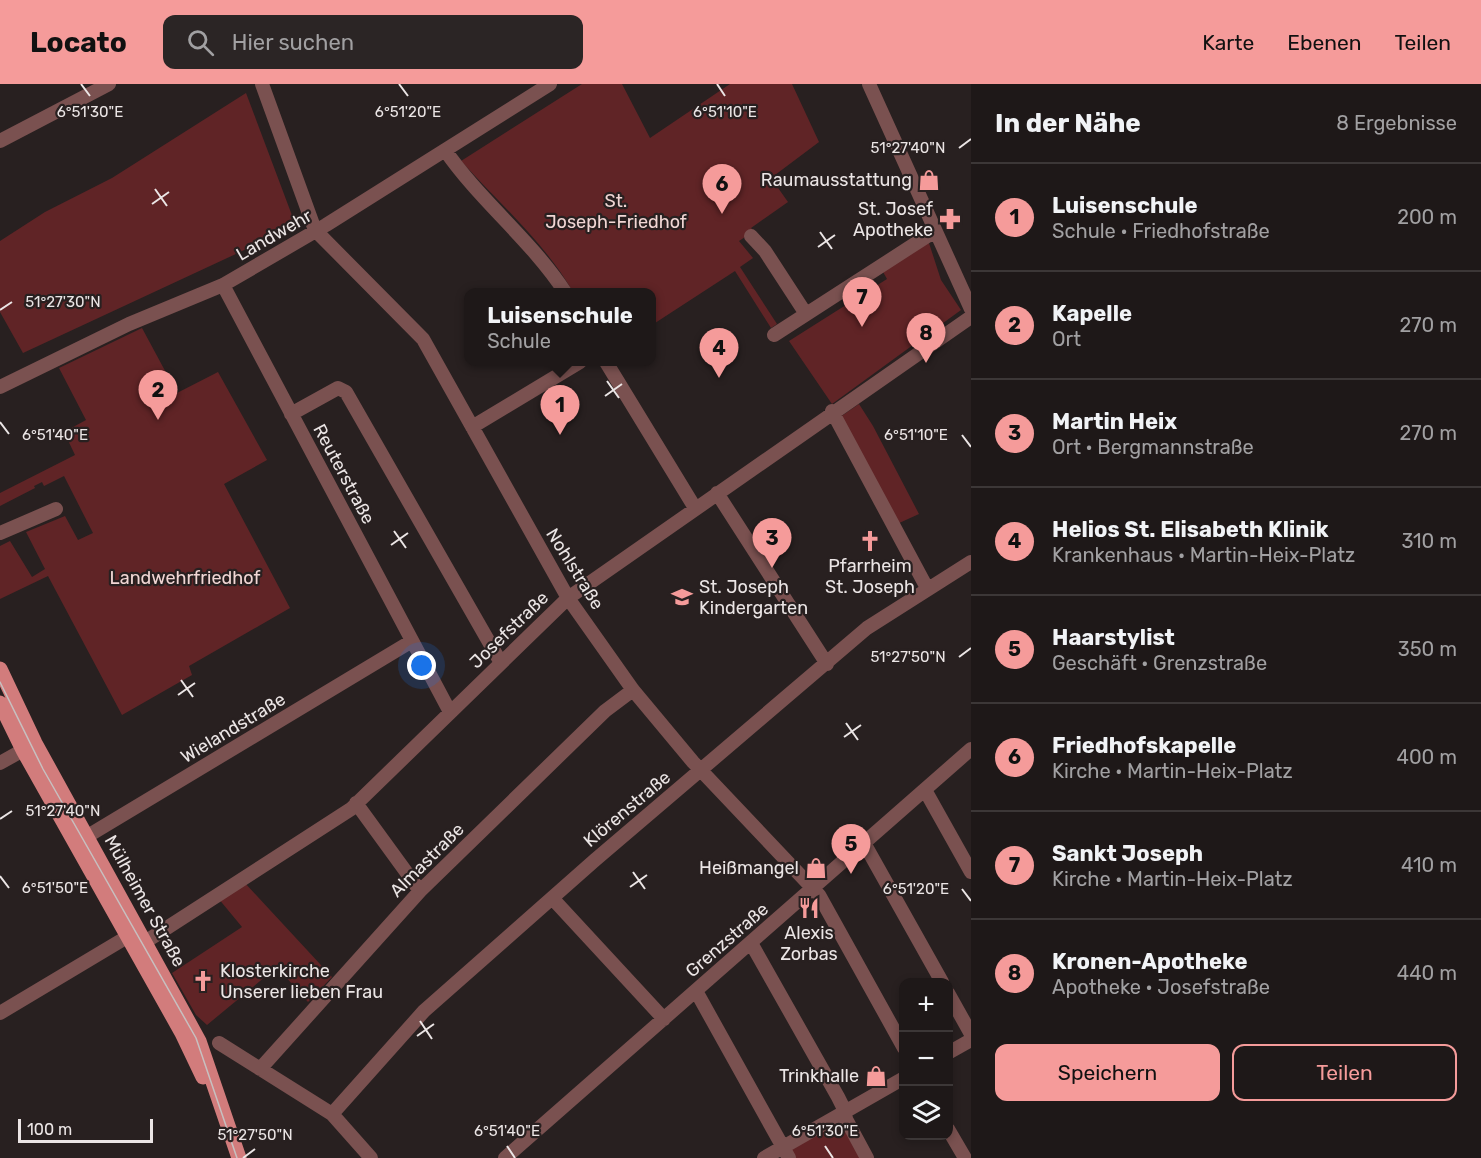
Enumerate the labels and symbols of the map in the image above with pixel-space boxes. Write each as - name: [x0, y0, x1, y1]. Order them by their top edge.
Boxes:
- text: 6°51'30"E: [57, 103, 123, 121]
- text: 6°51'20"E: [375, 103, 441, 121]
- text: 6°51'10"E: [693, 103, 757, 121]
- text: 51°27'40"N: [871, 139, 945, 157]
- pin: 6: [702, 164, 742, 214]
- shop icon: Raumausstattung: [917, 168, 941, 192]
- place label: Raumausstattung: [761, 169, 912, 191]
- park label: St. Joseph-Friedhof: [545, 190, 687, 233]
- place label: St. Josef Apotheke: [853, 198, 933, 241]
- street label: Landwehr: [232, 204, 316, 265]
- pharmacy icon: St. Josef Apotheke: [938, 207, 962, 231]
- pin: 7: [842, 278, 882, 327]
- text: 51°27'30"N: [25, 293, 101, 311]
- pin: 8: [906, 314, 946, 363]
- pin: 4: [700, 328, 738, 378]
- pin: 2: [138, 370, 178, 420]
- pin: 1: [540, 386, 580, 435]
- street label: Reuterstraße: [308, 420, 380, 528]
- text: 6°51'40"E: [22, 426, 88, 444]
- text: 6°51'10"E: [884, 426, 948, 444]
- pin: 3: [752, 518, 792, 568]
- street label: Nohlstraße: [541, 524, 609, 614]
- church icon: Pfarrheim St. Joseph: [858, 529, 882, 553]
- place label: Pfarrheim St. Joseph: [825, 555, 915, 598]
- park label: Landwehrfriedhof: [110, 567, 260, 589]
- place label: St. Joseph Kindergarten: [699, 576, 808, 619]
- school or university icon: St. Joseph Kindergarten: [670, 585, 694, 609]
- street label: Josefstraße: [465, 587, 553, 673]
- text: 51°27'50"N: [870, 648, 946, 666]
- your location: [407, 651, 436, 680]
- street label: Wielandstraße: [177, 688, 289, 768]
- street label: Klörenstraße: [579, 766, 675, 852]
- text: 51°27'40"N: [26, 802, 100, 820]
- street label: Almastraße: [385, 818, 469, 902]
- pin: 5: [832, 824, 870, 874]
- street label: Mülheimer Straße: [100, 831, 190, 971]
- shop icon: Heißmangel: [804, 856, 828, 880]
- place label: Heißmangel: [699, 857, 799, 879]
- text: 6°51'50"E: [22, 879, 88, 897]
- text: 6°51'20"E: [883, 880, 949, 898]
- restaurant icon: Alexis Zorbas: [797, 896, 821, 920]
- street label: Grenzstraße: [681, 898, 773, 982]
- place label: Alexis Zorbas: [780, 922, 838, 965]
- place label: Klosterkirche Unserer lieben Frau: [220, 960, 383, 1003]
- church icon: Klosterkirche Unserer lieben Frau: [191, 969, 215, 993]
- shop icon: Trinkhalle: [864, 1064, 888, 1088]
- place label: Trinkhalle: [779, 1065, 859, 1087]
- scale bar: [18, 1116, 153, 1144]
- text: 6°51'40"E: [474, 1122, 540, 1140]
- text: 6°51'30"E: [792, 1122, 858, 1140]
- text: 51°27'50"N: [217, 1126, 293, 1144]

